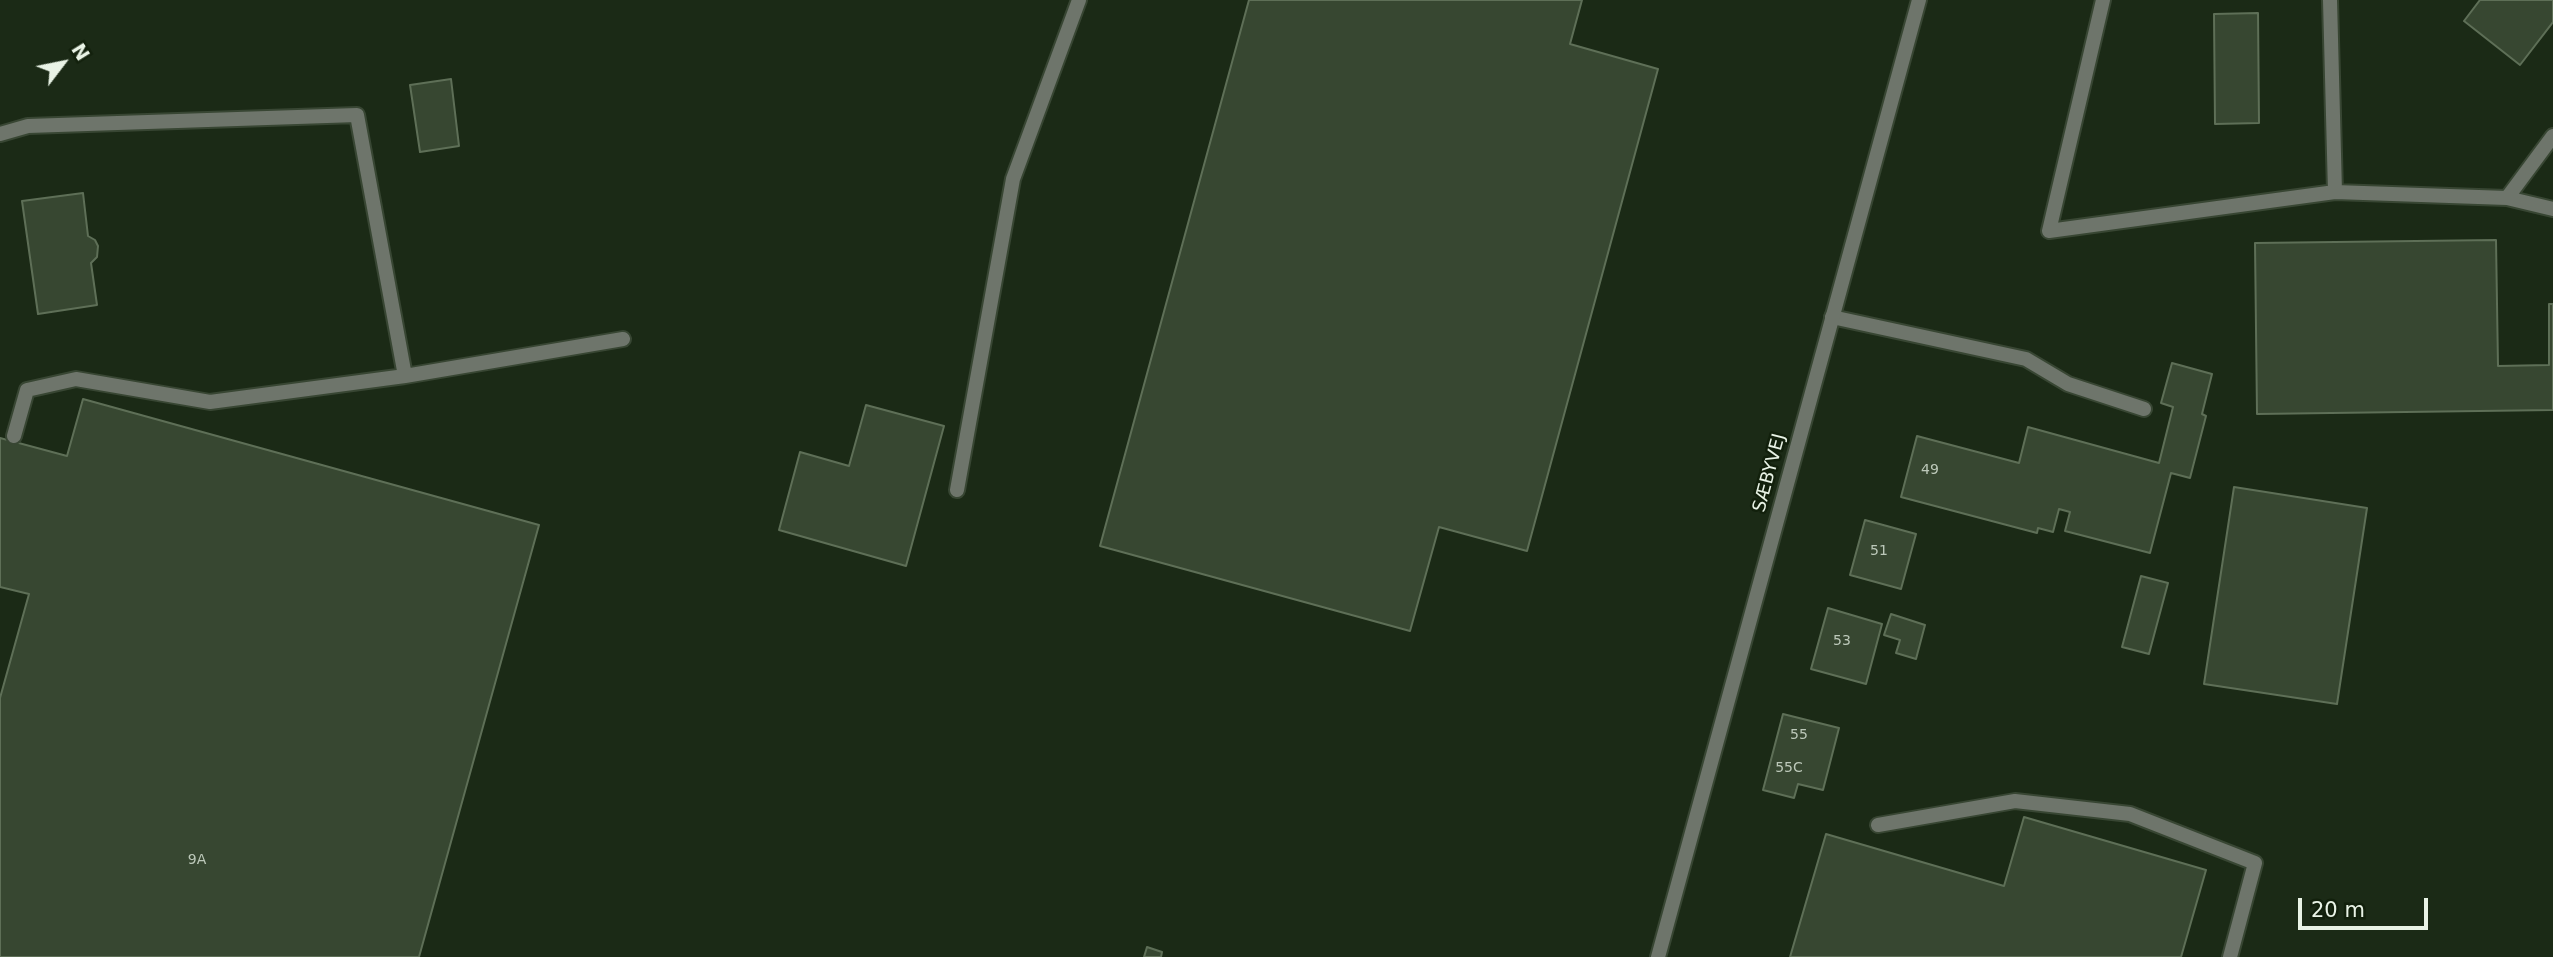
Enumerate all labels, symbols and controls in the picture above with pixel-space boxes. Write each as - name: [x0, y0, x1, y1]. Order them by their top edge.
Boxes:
- north arrow: [28, 28, 98, 98]
- text: N: [67, 39, 94, 64]
- street label: SÆBYVEJ: [1749, 431, 1791, 515]
- house number: 49: [1921, 462, 1939, 478]
- house number: 51: [1870, 543, 1888, 559]
- house number: 53: [1833, 633, 1851, 649]
- house number: 55: [1790, 727, 1808, 743]
- house number: 55C: [1775, 760, 1803, 776]
- house number: 9A: [188, 852, 206, 868]
- scale bar: [2301, 884, 2430, 928]
- text: 20 m: [2311, 898, 2365, 922]

